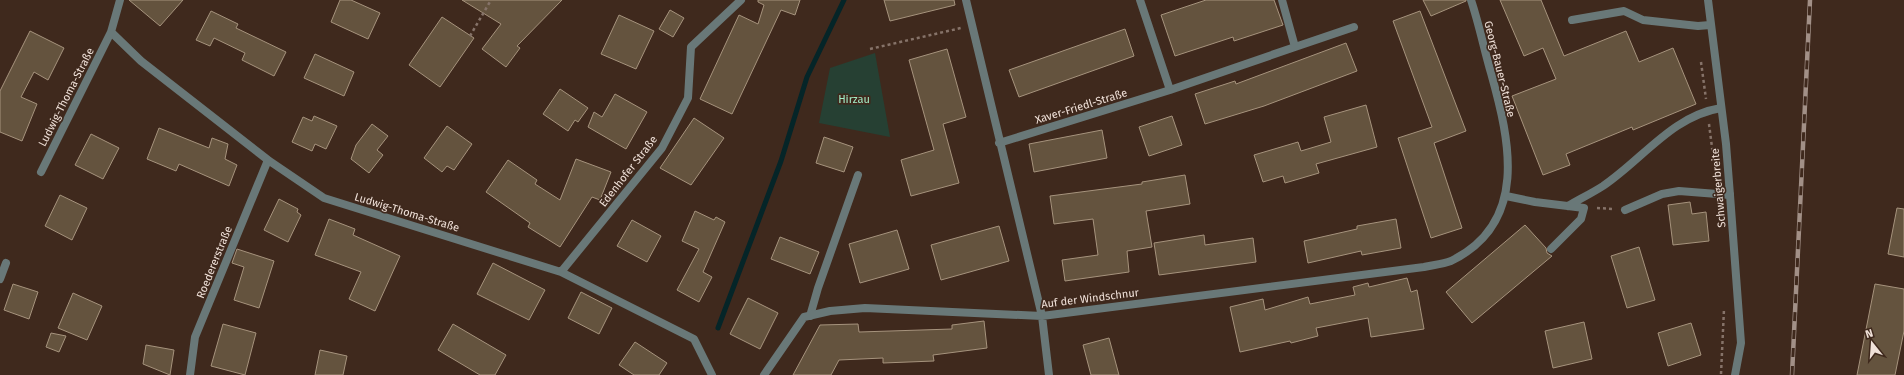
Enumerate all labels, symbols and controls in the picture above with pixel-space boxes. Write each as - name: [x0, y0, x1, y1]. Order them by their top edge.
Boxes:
- street label: Georg-Bauer-Straße: [1481, 20, 1518, 119]
- street label: Ludwig-Thoma-Straße: [36, 46, 97, 149]
- street label: Xaver-Friedl-Straße: [1033, 86, 1129, 127]
- park label: Hirzau: [838, 93, 870, 106]
- street label: Edenhofer Straße: [597, 133, 660, 209]
- street label: Schwaigerbreite: [1709, 148, 1728, 228]
- street label: Ludwig-Thoma-Straße: [353, 190, 461, 235]
- street label: Roedererstraße: [194, 224, 235, 300]
- street label: Auf der Windschnur: [1041, 286, 1140, 311]
- north arrow: [1852, 323, 1892, 363]
- text: N: [1864, 327, 1875, 341]

